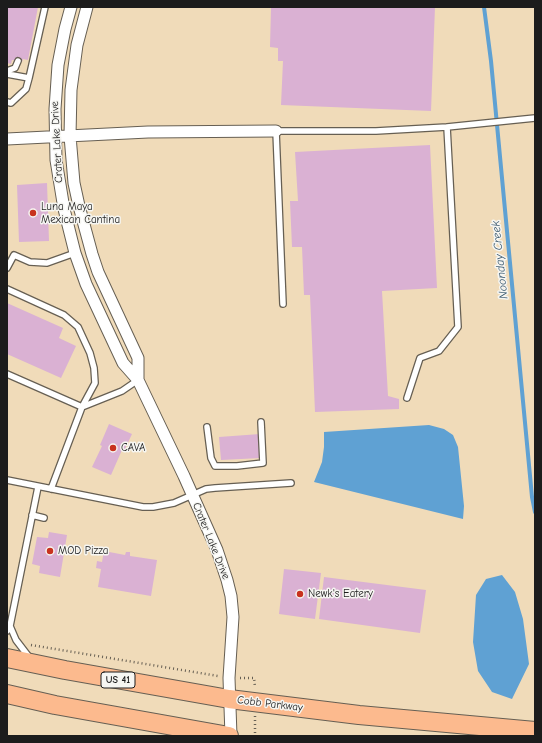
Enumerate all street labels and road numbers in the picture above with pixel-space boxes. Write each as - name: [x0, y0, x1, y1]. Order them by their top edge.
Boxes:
- street label: Crater Lake Drive: [48, 101, 66, 183]
- street label: Crater Lake Drive: [190, 501, 232, 581]
- road number: US 41: [101, 672, 135, 688]
- street label: Cobb Parkway: [236, 693, 304, 715]

